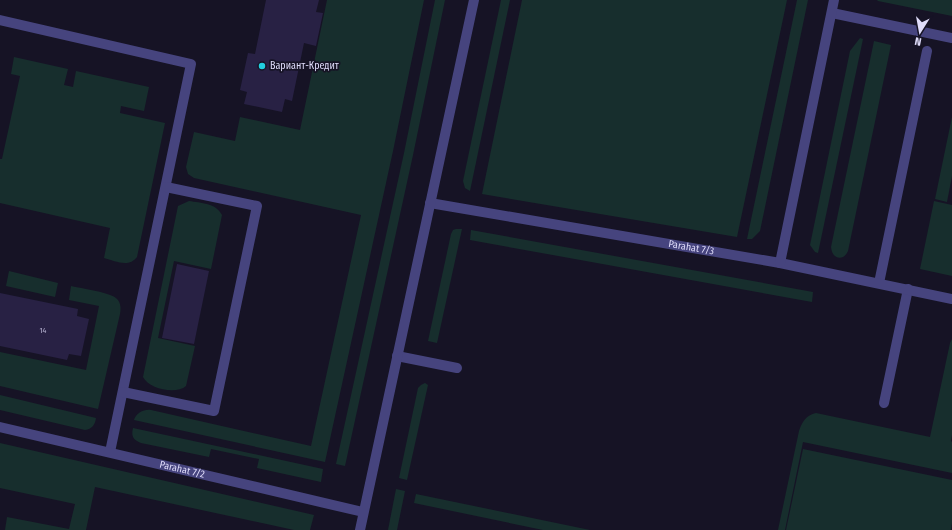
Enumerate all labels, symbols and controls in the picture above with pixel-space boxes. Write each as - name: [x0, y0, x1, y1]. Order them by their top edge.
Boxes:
- north arrow: [900, 12, 940, 52]
- text: N: [914, 34, 923, 48]
- place label: Вариант-Кредит: [270, 60, 340, 72]
- marker: Вариант-Кредит: [257, 61, 267, 71]
- street label: Parahat 7/3: [667, 238, 715, 258]
- house number: 14: [40, 326, 47, 335]
- street label: Parahat 7/2: [158, 459, 206, 481]

